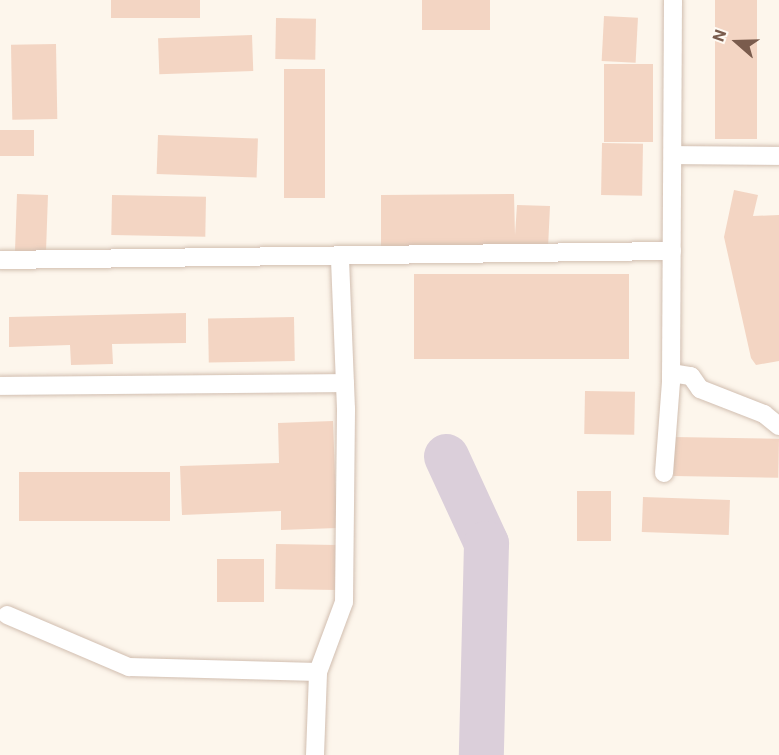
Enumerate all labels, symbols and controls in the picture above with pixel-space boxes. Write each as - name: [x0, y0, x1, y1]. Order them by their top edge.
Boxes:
- north arrow: [707, 12, 767, 72]
- text: N: [709, 27, 730, 44]

